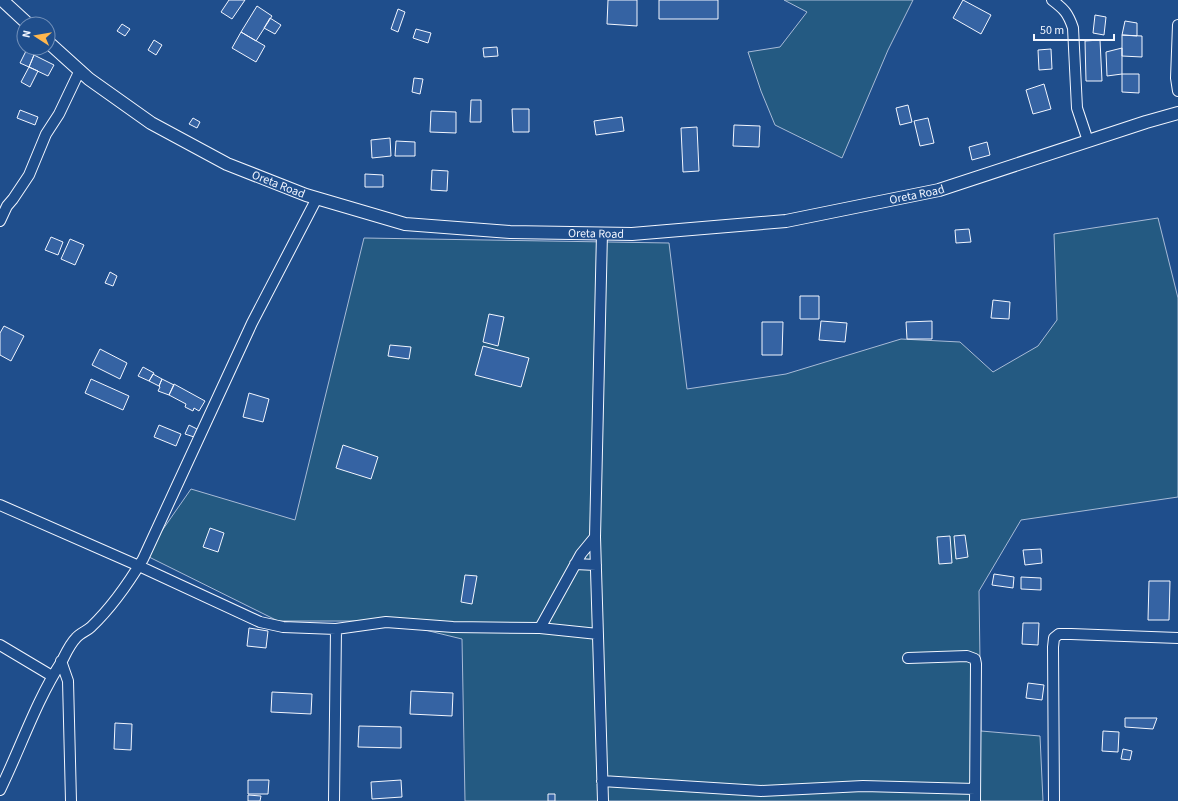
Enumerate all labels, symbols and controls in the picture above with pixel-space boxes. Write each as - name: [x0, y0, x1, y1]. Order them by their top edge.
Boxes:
- north arrow: [16, 16, 56, 56]
- scale bar: [1034, 16, 1114, 42]
- text: 50 m: [1040, 22, 1064, 39]
- text: N: [19, 29, 35, 39]
- street label: Oreta Road: [249, 167, 308, 203]
- street label: Oreta Road: [888, 181, 947, 209]
- street label: Oreta Road: [568, 225, 624, 243]

